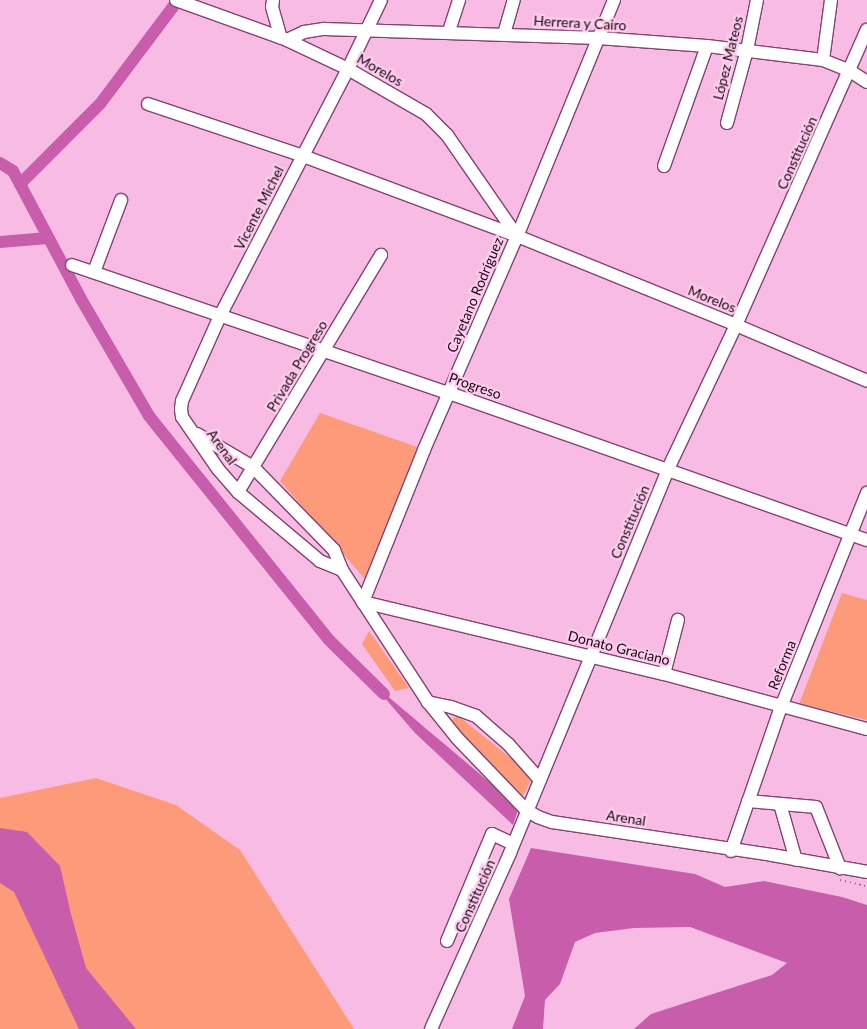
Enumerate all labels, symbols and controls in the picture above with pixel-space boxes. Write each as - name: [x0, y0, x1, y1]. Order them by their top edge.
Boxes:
- street label: Herrera y Cairo: [533, 12, 627, 34]
- street label: López Mateos: [709, 14, 747, 102]
- street label: Morelos: [354, 50, 406, 90]
- street label: Constitución: [773, 114, 821, 192]
- street label: Vicente Michel: [231, 163, 287, 253]
- street label: Cayetano Rodríguez: [443, 235, 507, 355]
- street label: Morelos: [686, 282, 738, 316]
- street label: Privada Progreso: [263, 317, 331, 415]
- street label: Progreso: [447, 369, 503, 403]
- street label: Arenal: [204, 426, 240, 468]
- street label: Constitución: [607, 483, 653, 561]
- street label: Donato Graciano: [566, 627, 672, 669]
- street label: Reforma: [765, 638, 799, 692]
- street label: Arenal: [605, 807, 647, 829]
- street label: Constitución: [451, 857, 499, 935]

